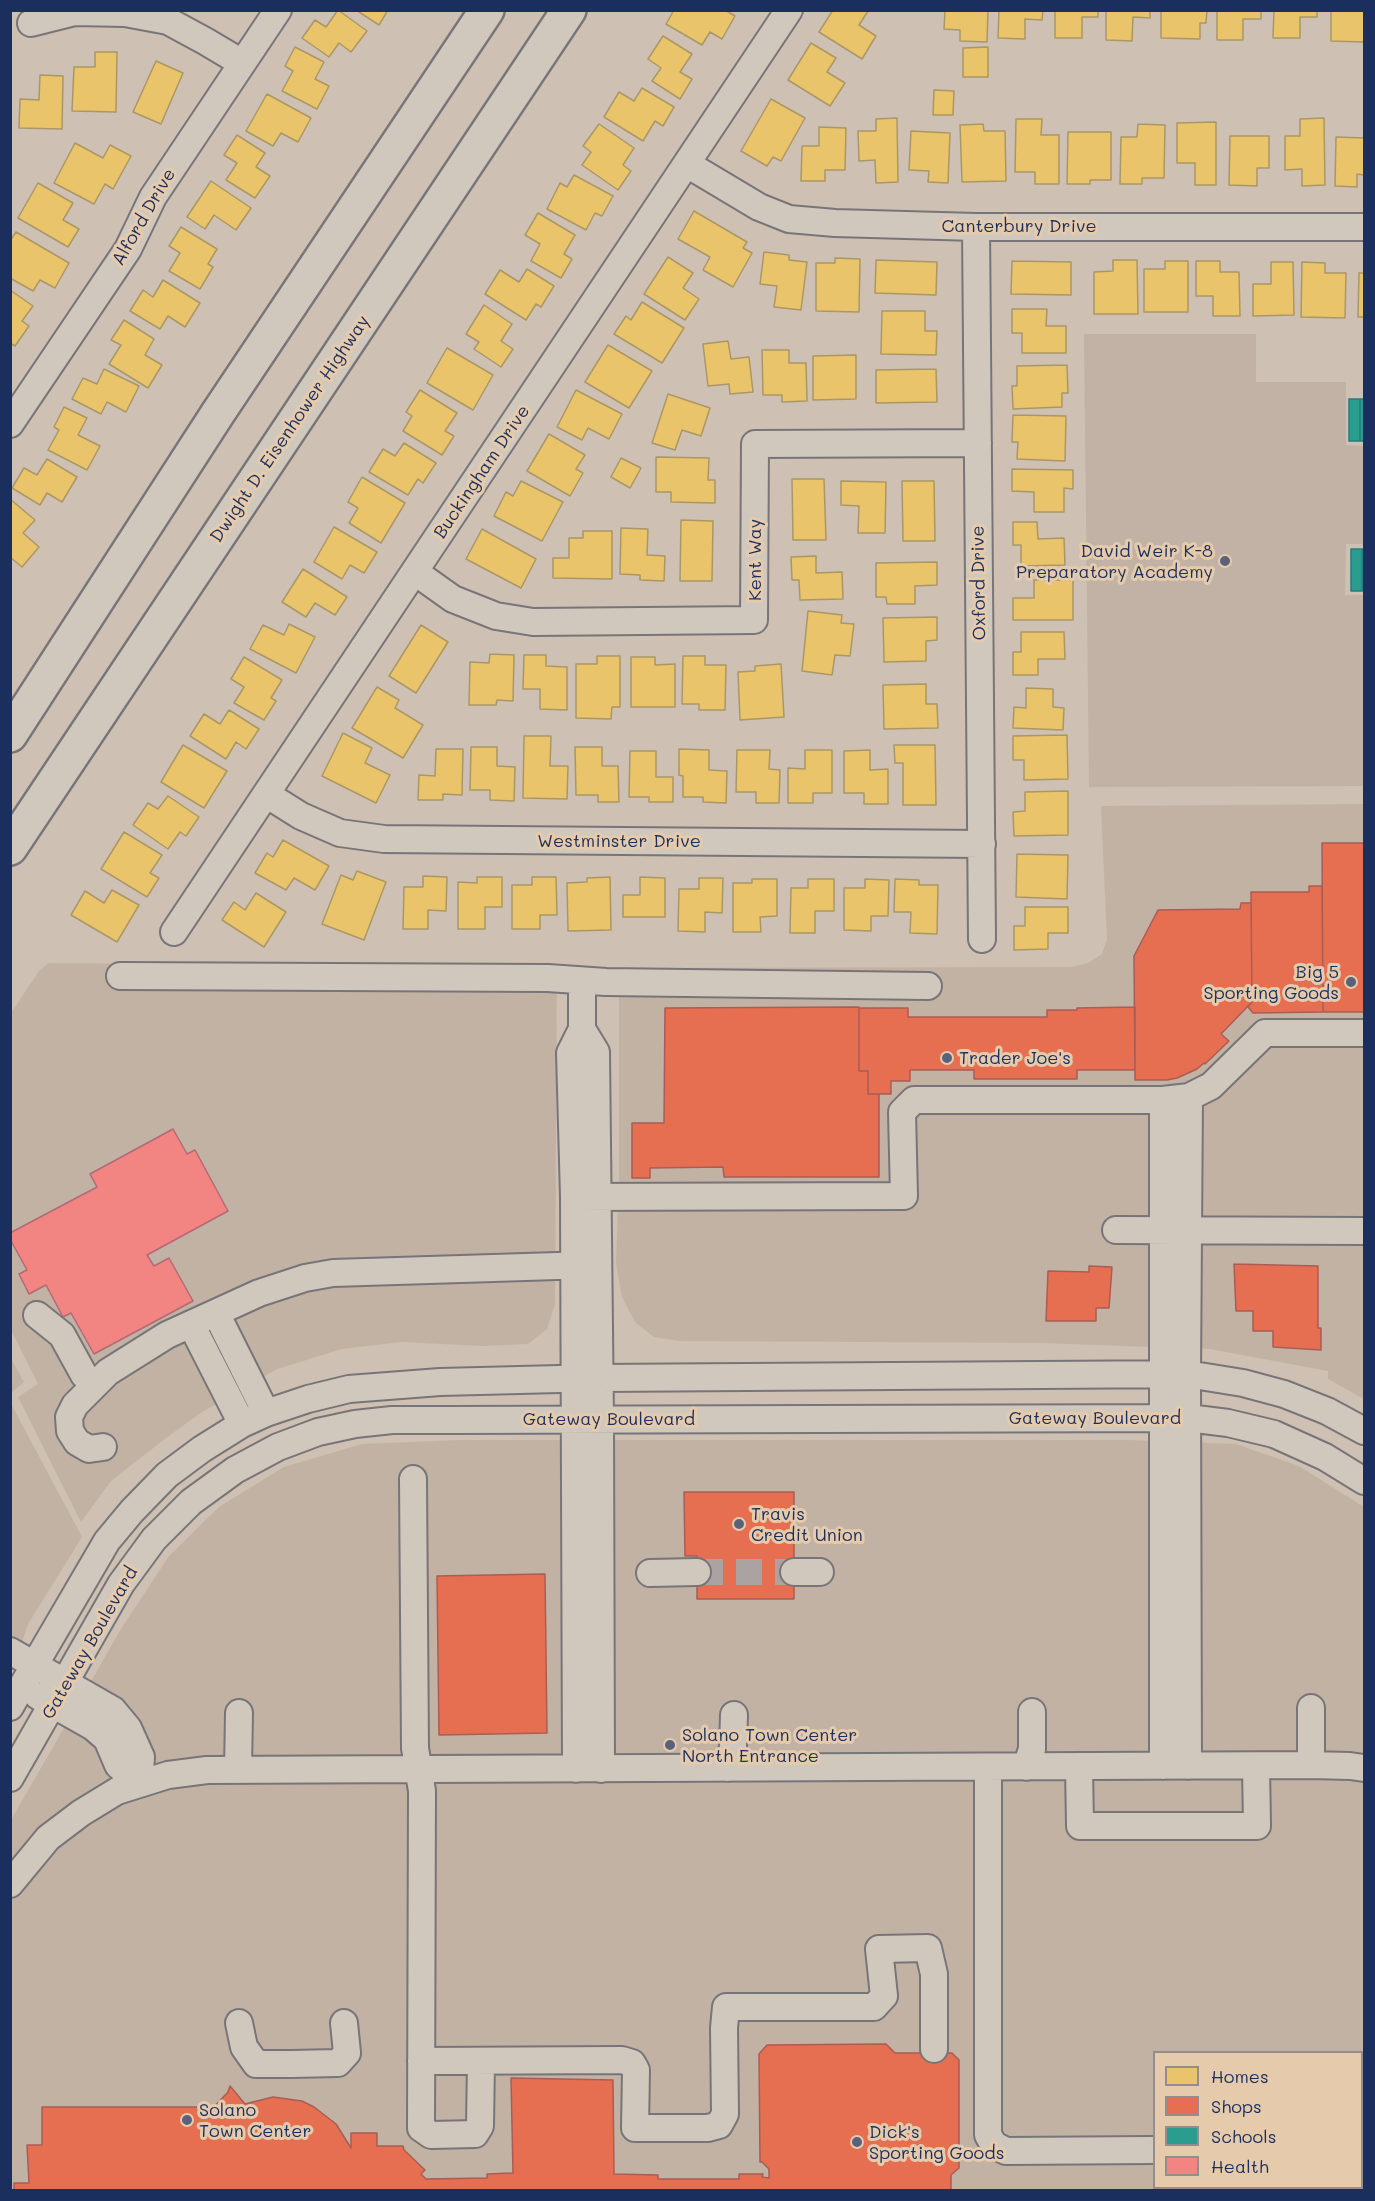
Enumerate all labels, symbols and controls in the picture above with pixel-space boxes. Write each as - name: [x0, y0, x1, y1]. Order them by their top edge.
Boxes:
- street label: Alford Drive: [108, 165, 180, 269]
- street label: Canterbury Drive: [941, 215, 1097, 237]
- street label: Dwight D. Eisenhower Highway: [206, 311, 374, 547]
- street label: Buckingham Drive: [429, 401, 535, 543]
- street label: Kent Way: [744, 519, 766, 601]
- street label: Oxford Drive: [967, 525, 991, 641]
- place label: David Weir K-8 Preparatory Academy: [1016, 540, 1213, 582]
- marker: David Weir K-8 Preparatory Academy: [1218, 554, 1232, 568]
- street label: Westminster Drive: [537, 830, 701, 852]
- place label: Big 5 Sporting Goods: [1204, 961, 1339, 1004]
- marker: Big 5 Sporting Goods: [1344, 975, 1358, 989]
- place label: Trader Joe's: [959, 1047, 1071, 1069]
- marker: Trader Joe's: [940, 1051, 954, 1065]
- street label: Gateway Boulevard: [1009, 1407, 1181, 1429]
- street label: Gateway Boulevard: [523, 1408, 695, 1430]
- place label: Travis Credit Union: [751, 1503, 863, 1546]
- marker: Travis Credit Union: [732, 1517, 746, 1531]
- street label: Gateway Boulevard: [38, 1563, 142, 1723]
- place label: Solano Town Center North Entrance: [682, 1724, 857, 1766]
- marker: Solano Town Center North Entrance: [663, 1738, 677, 1752]
- legend: [1153, 2051, 1363, 2189]
- text: Homes: [1211, 2064, 1269, 2088]
- text: Shops: [1211, 2094, 1262, 2118]
- place label: Solano Town Center: [199, 2099, 311, 2142]
- marker: Solano Town Center: [180, 2113, 194, 2127]
- place label: Dick's Sporting Goods: [869, 2121, 1004, 2164]
- text: Schools: [1211, 2124, 1276, 2148]
- marker: Dick's Sporting Goods: [850, 2135, 864, 2149]
- text: Health: [1211, 2154, 1269, 2178]

